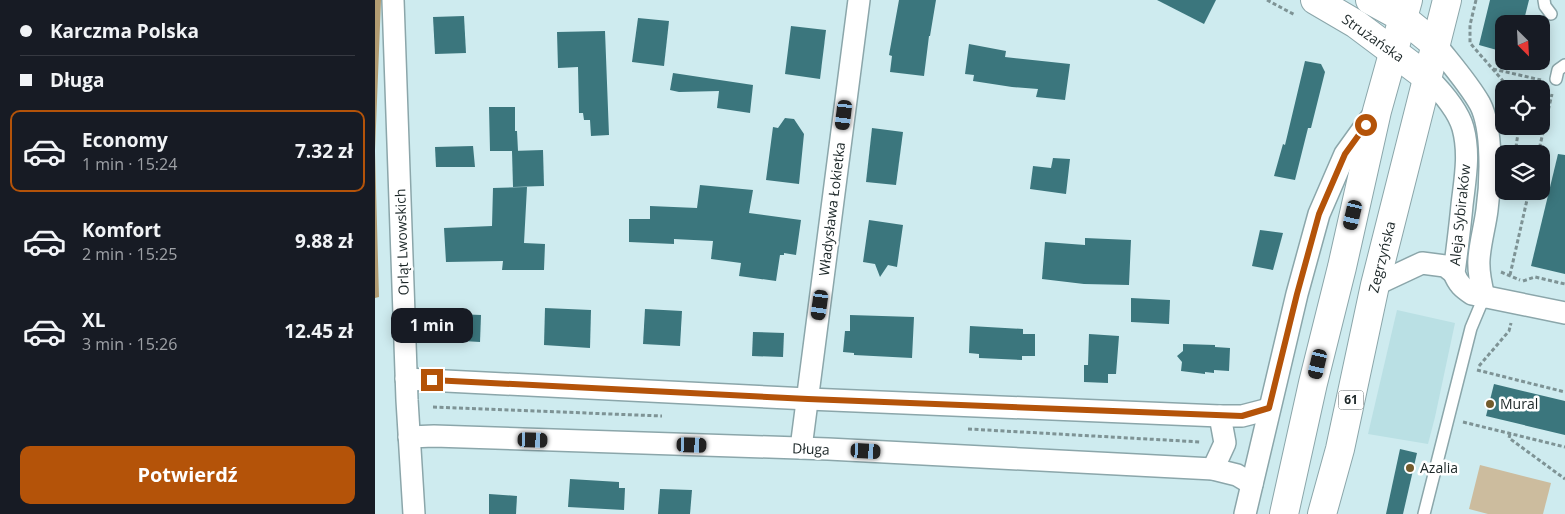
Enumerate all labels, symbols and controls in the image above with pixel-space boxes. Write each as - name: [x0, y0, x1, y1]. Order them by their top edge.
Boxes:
- street label: Strużańska: [1338, 9, 1408, 66]
- north arrow: [1495, 15, 1550, 70]
- map controls: [1495, 15, 1550, 200]
- text: Karczma Polska: [50, 18, 199, 44]
- text: Długa: [50, 67, 105, 93]
- button: locate: [1495, 80, 1550, 135]
- car: [834, 99, 853, 131]
- route start: [1355, 114, 1377, 136]
- text: Economy: [82, 127, 168, 153]
- icon: car: [22, 129, 67, 174]
- text: 7.32 zł: [295, 138, 353, 164]
- street label: Władysława Łokietka: [814, 141, 849, 277]
- button: layers: [1495, 145, 1550, 200]
- text: 1 min · 15:24: [82, 153, 177, 175]
- street label: Aleja Sybiraków: [1445, 163, 1474, 267]
- street label: Orląt Lwowskich: [390, 188, 413, 296]
- car: [1342, 199, 1363, 231]
- text: Komfort: [82, 217, 161, 243]
- icon: car: [22, 219, 67, 264]
- street label: Zegrzyńska: [1363, 219, 1400, 295]
- text: 9.88 zł: [295, 228, 353, 254]
- text: 2 min · 15:25: [82, 243, 177, 265]
- car: [810, 289, 829, 321]
- text: XL: [82, 307, 105, 333]
- callout: 1 min: [391, 308, 473, 342]
- icon: car: [22, 309, 67, 354]
- text: 1 min: [410, 314, 454, 336]
- text: 12.45 zł: [284, 318, 353, 344]
- text: 3 min · 15:26: [82, 333, 177, 355]
- car: [1307, 348, 1328, 380]
- route end: [421, 369, 443, 391]
- road number: 61: [1339, 390, 1363, 410]
- place label: Mural: [1500, 394, 1538, 413]
- marker: Mural: [1484, 398, 1496, 410]
- car: [517, 432, 548, 448]
- car: [676, 437, 707, 453]
- street label: Długa: [792, 438, 830, 459]
- car: [850, 443, 881, 459]
- button: Potwierdź: [20, 446, 355, 504]
- place label: Azalia: [1420, 458, 1458, 477]
- marker: Azalia: [1404, 462, 1416, 474]

